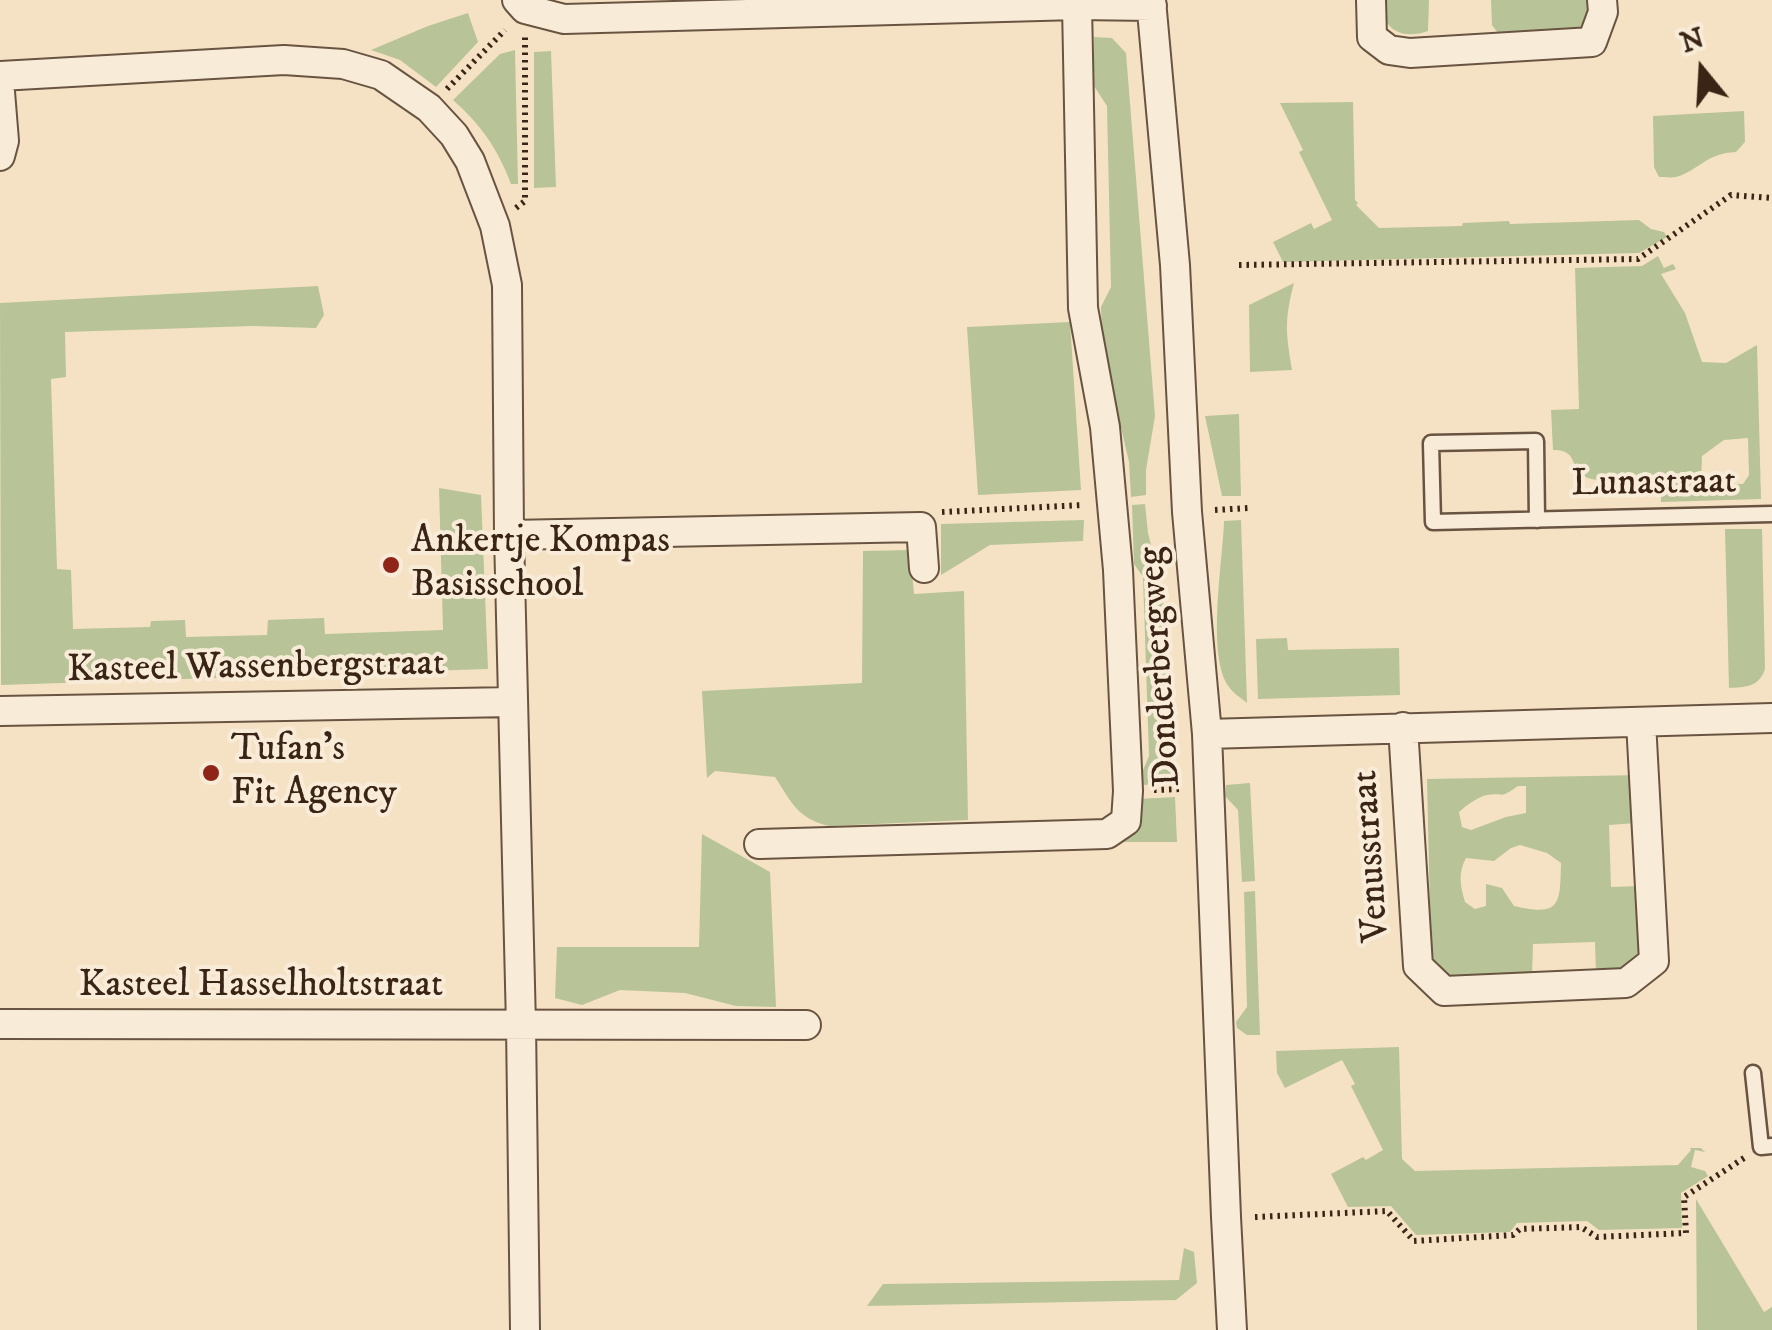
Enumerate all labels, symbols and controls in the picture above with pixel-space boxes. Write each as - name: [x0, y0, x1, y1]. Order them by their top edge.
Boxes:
- north arrow: [1652, 20, 1752, 120]
- text: N: [1676, 21, 1709, 61]
- street label: Lunastraat: [1571, 461, 1737, 509]
- place label: Ankertje Kompas Basisschool: [411, 520, 670, 610]
- street label: Donderbergweg: [1131, 545, 1193, 789]
- marker: Ankertje Kompas Basisschool: [380, 554, 402, 576]
- street label: Kasteel Wassenbergstraat: [67, 643, 445, 695]
- place label: Tufan's Fit Agency: [231, 728, 397, 818]
- marker: Tufan's Fit Agency: [200, 762, 222, 784]
- street label: Venusstraat: [1344, 769, 1402, 943]
- street label: Kasteel Hasselholtstraat: [79, 964, 443, 1010]

